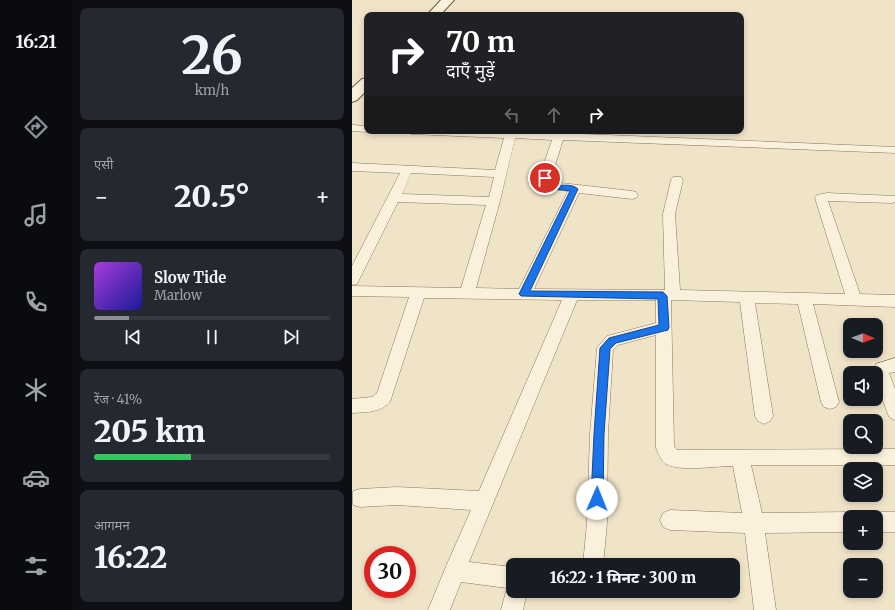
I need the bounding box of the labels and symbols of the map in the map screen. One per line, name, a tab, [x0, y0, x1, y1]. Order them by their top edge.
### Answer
pin	[528, 161, 562, 195]
north arrow	[843, 318, 883, 358]
position arrow	[576, 478, 618, 520]
speed limit sign: 30	[364, 546, 416, 598]

